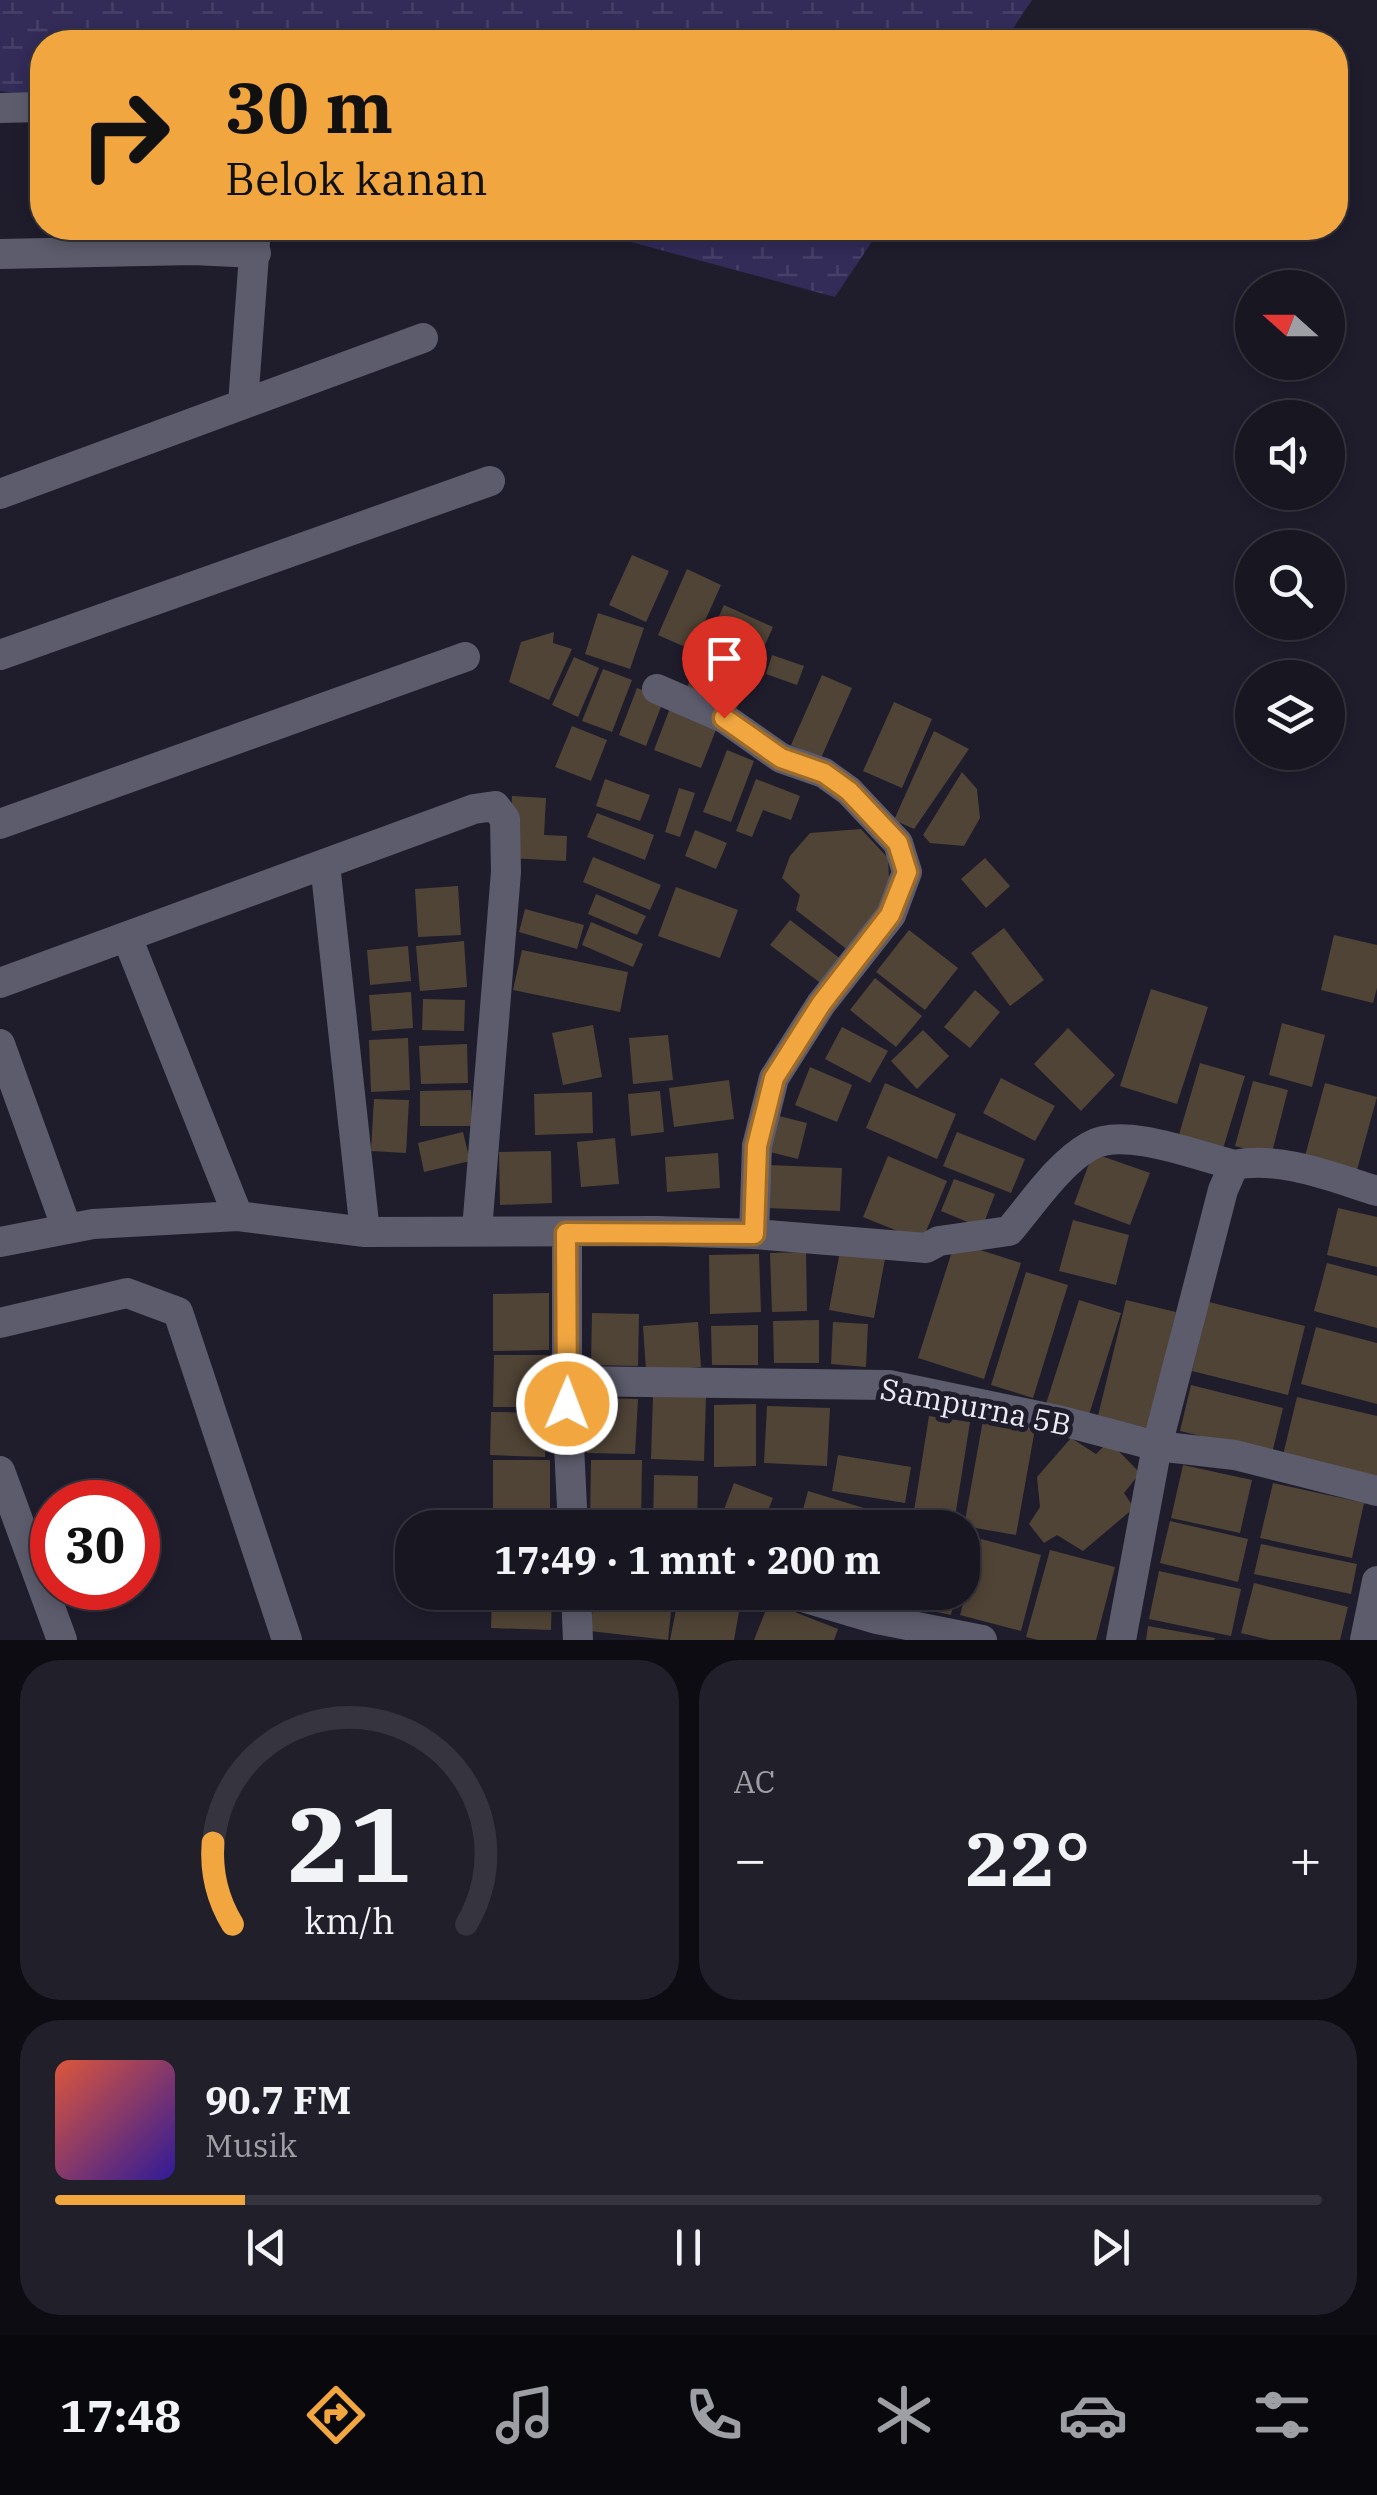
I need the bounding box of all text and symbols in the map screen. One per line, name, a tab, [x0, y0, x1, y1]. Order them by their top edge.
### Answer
text: 30 m	[225, 61, 393, 152]
icon: right	[60, 70, 190, 200]
text: Belok kanan	[225, 149, 488, 207]
north arrow	[1235, 270, 1345, 380]
map controls	[1235, 270, 1345, 770]
button: sound	[1235, 400, 1345, 510]
button: search	[1235, 530, 1345, 640]
pin	[682, 616, 767, 719]
icon: arrive	[697, 631, 752, 686]
button: layers	[1235, 660, 1345, 770]
position arrow	[515, 1352, 619, 1456]
street label: Sampurna 5B	[877, 1368, 1075, 1444]
speed limit sign: 30	[30, 1480, 160, 1610]
text: 17:49 · 1 mnt · 200 m	[494, 1535, 881, 1584]
text: AC	[734, 1760, 775, 1802]
text: 21	[287, 1775, 412, 1911]
text: 22°	[965, 1809, 1090, 1907]
text: −	[734, 1823, 767, 1894]
text: +	[1289, 1823, 1322, 1894]
text: km/h	[304, 1897, 394, 1944]
text: 90.7 FM	[205, 2075, 351, 2124]
text: Musik	[205, 2124, 297, 2166]
icon: previous	[239, 2220, 294, 2275]
icon: pause	[661, 2220, 716, 2275]
icon: next	[1083, 2220, 1138, 2275]
icon: directions	[301, 2380, 371, 2450]
icon: music	[490, 2380, 560, 2450]
icon: phone	[679, 2380, 749, 2450]
icon: climate	[869, 2380, 939, 2450]
icon: car	[1058, 2380, 1128, 2450]
icon: filters	[1247, 2380, 1317, 2450]
text: 17:48	[60, 2386, 181, 2444]

